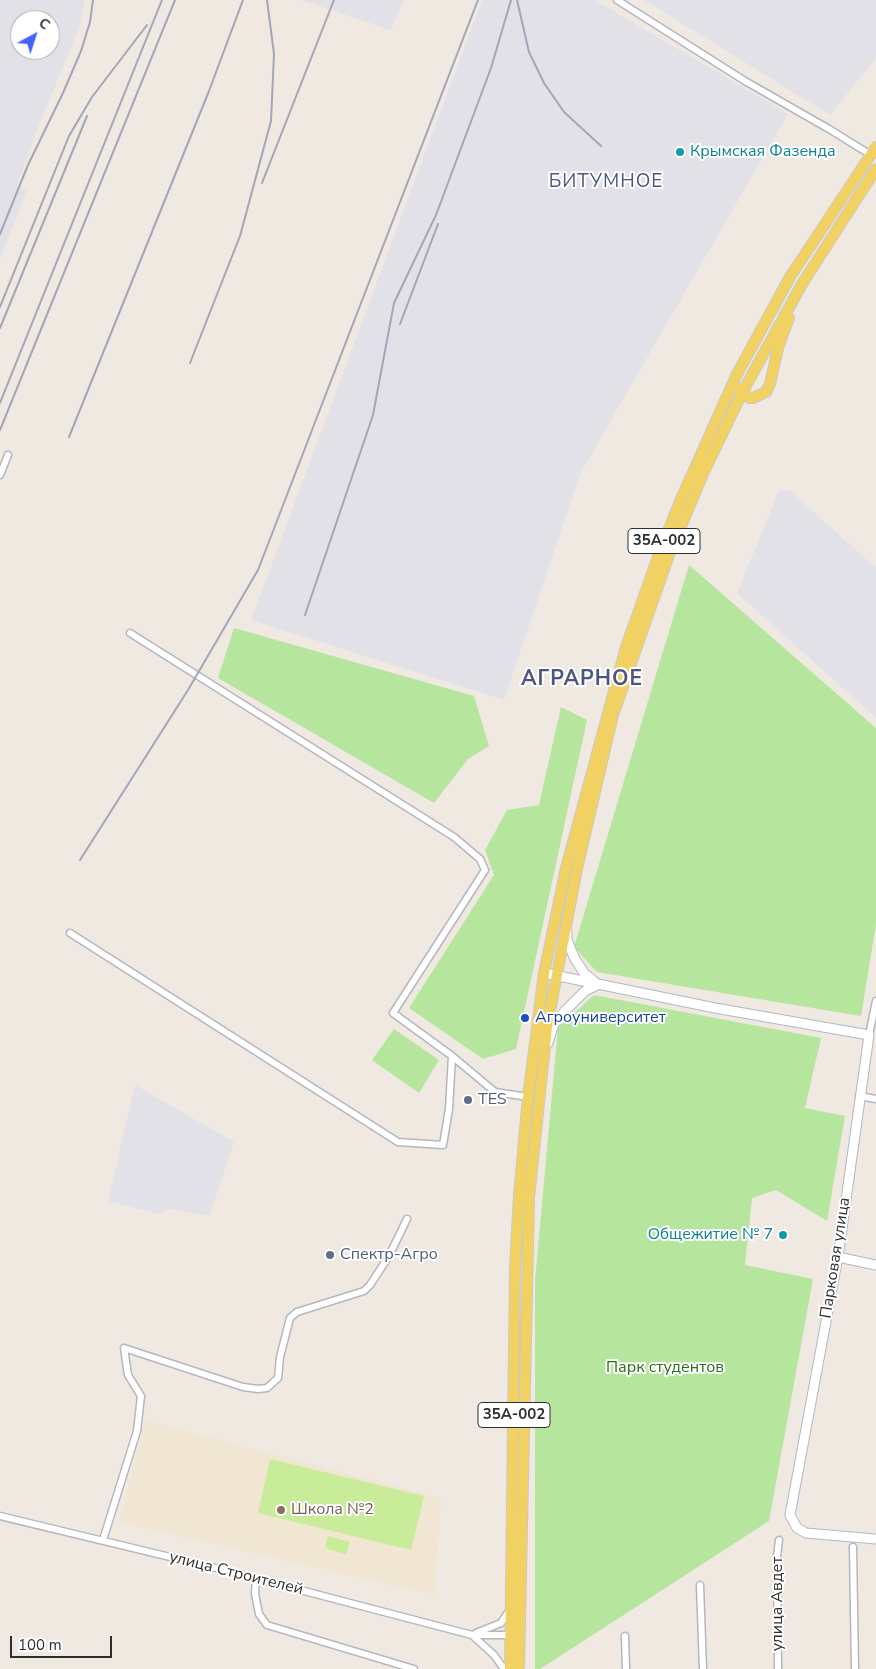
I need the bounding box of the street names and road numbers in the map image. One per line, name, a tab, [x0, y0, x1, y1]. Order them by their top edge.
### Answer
road number: 35А-002	[628, 528, 700, 554]
street label: Парковая улица	[817, 1196, 855, 1320]
road number: 35А-002	[478, 1402, 550, 1428]
street label: улица Строителей	[167, 1548, 305, 1600]
street label: улица Авдет	[768, 1557, 788, 1651]

